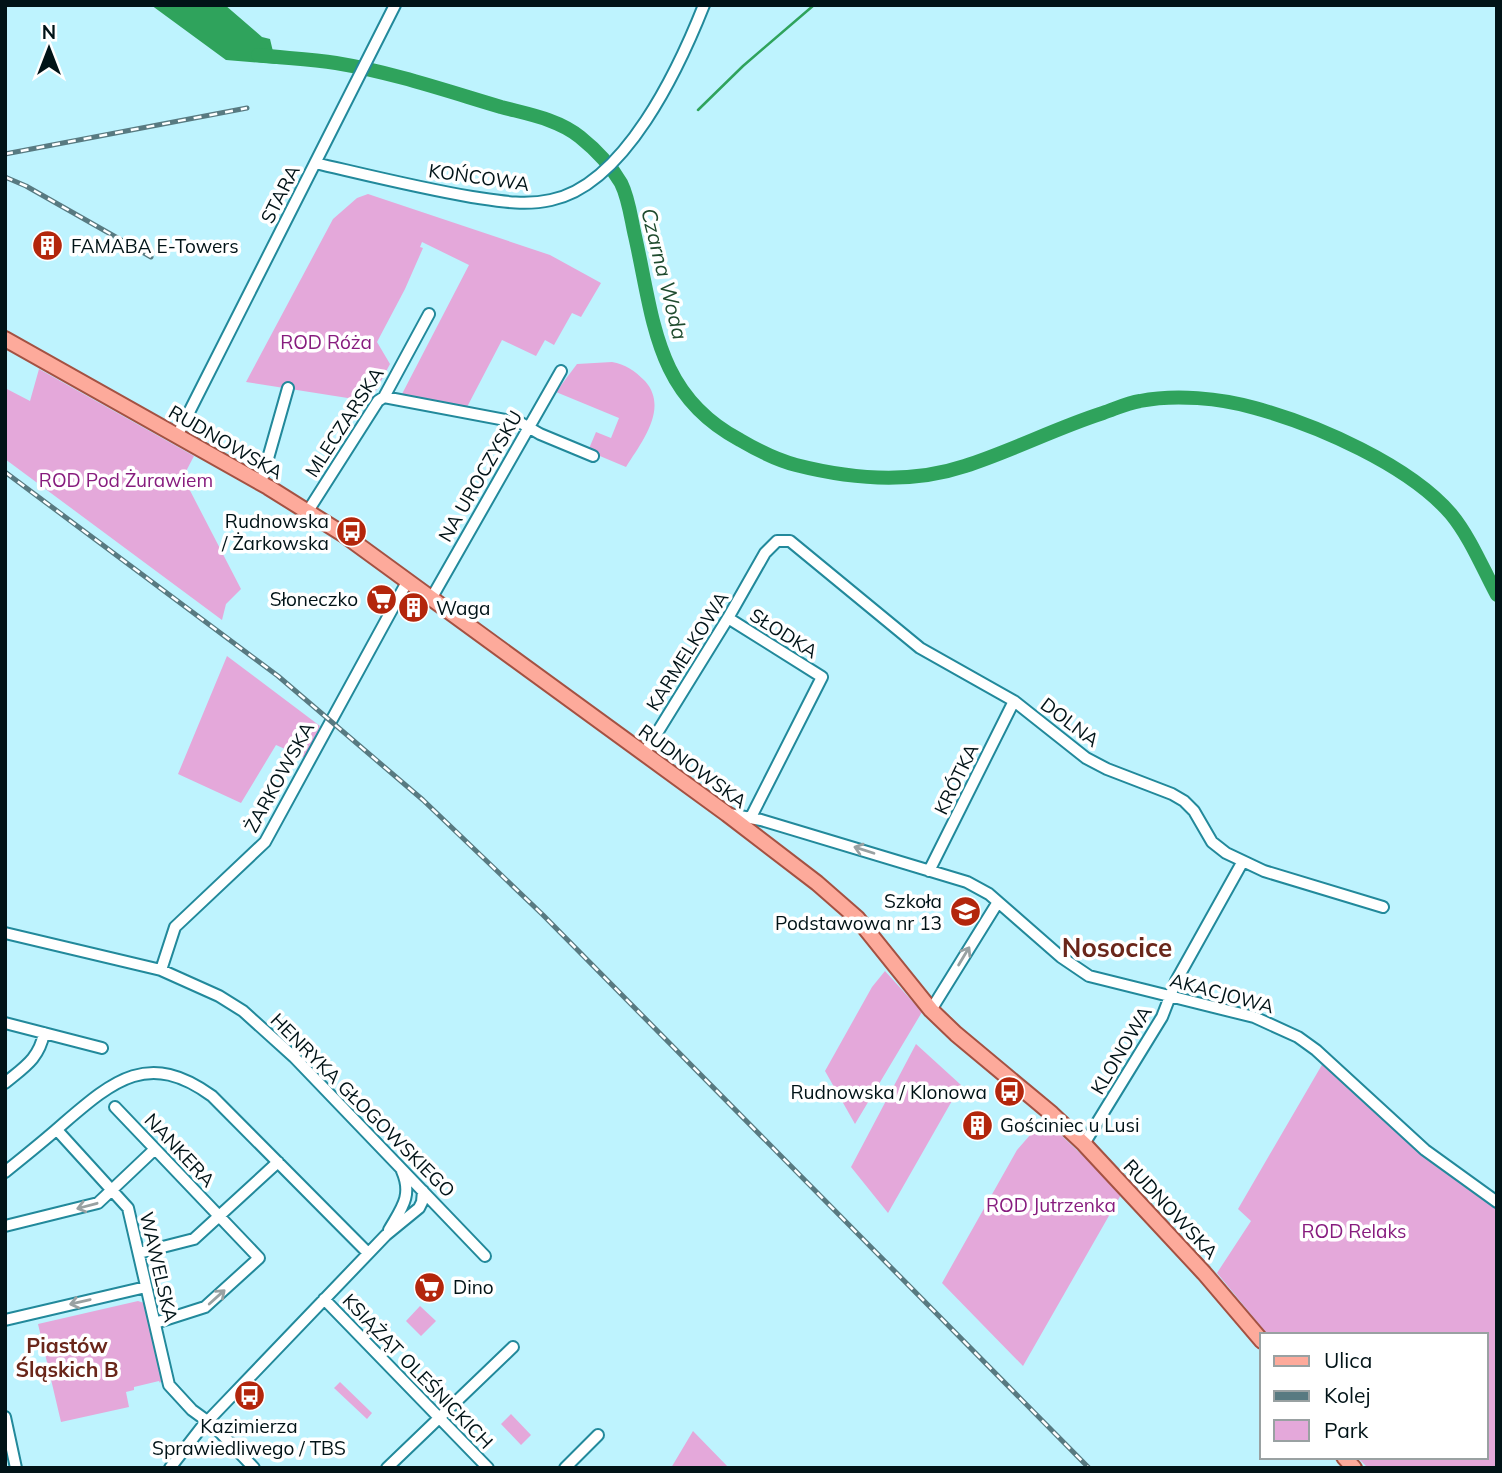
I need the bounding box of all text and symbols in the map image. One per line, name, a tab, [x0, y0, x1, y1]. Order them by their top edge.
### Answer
north arrow	[14, 14, 84, 84]
text: N	[42, 20, 56, 44]
street label: KOŃCOWA	[427, 158, 531, 196]
street label: STARA	[255, 161, 305, 227]
water label: Czarna Woda	[636, 205, 694, 342]
building icon: FAMABA E-Towers	[31, 229, 65, 263]
place label: FAMABA E-Towers	[71, 234, 239, 258]
park label: ROD Róża	[280, 330, 372, 354]
street label: MLECZARSKA	[300, 363, 388, 481]
street label: RUDNOWSKA	[165, 400, 287, 484]
street label: NA UROCZYSKU	[433, 406, 527, 546]
park label: ROD Pod Żurawiem	[39, 468, 213, 492]
place label: Rudnowska / Żarkowska	[221, 509, 329, 555]
bus stop icon: Rudnowska / Żarkowska	[335, 515, 369, 549]
supermarket icon: Słoneczko	[364, 582, 398, 616]
place label: Słoneczko	[270, 587, 358, 611]
street label: KARMELKOWA	[641, 587, 733, 715]
building icon: Waga	[396, 591, 430, 625]
place label: Waga	[436, 596, 490, 620]
street label: SŁODKA	[745, 603, 823, 663]
street label: DOLNA	[1036, 692, 1104, 752]
street label: ŻARKOWSKA	[239, 718, 319, 836]
street label: RUDNOWSKA	[634, 719, 752, 813]
street label: KRÓTKA	[929, 740, 983, 818]
one-way arrow	[853, 843, 875, 855]
place label: Szkoła Podstawowa nr 13	[775, 889, 942, 935]
school or university icon: Szkoła Podstawowa nr 13	[948, 895, 982, 929]
district label: Nosocice	[1062, 931, 1172, 964]
one-way arrow	[958, 946, 972, 966]
street label: AKACJOWA	[1167, 968, 1277, 1018]
street label: KLONOWA	[1085, 1001, 1157, 1099]
street label: HENRYKA GŁOGOWSKIEGO	[266, 1008, 460, 1202]
bus stop icon: Rudnowska / Klonowa	[993, 1075, 1027, 1109]
place label: Rudnowska / Klonowa	[790, 1080, 987, 1104]
street label: NANKERA	[140, 1108, 220, 1192]
building icon: Gościniec u Lusi	[960, 1108, 994, 1142]
place label: Gościniec u Lusi	[1000, 1113, 1139, 1137]
street label: RUDNOWSKA	[1119, 1154, 1223, 1264]
park label: ROD Jutrzenka	[986, 1193, 1116, 1217]
one-way arrow	[76, 1200, 98, 1213]
street label: WAWELSKA	[135, 1209, 183, 1325]
park label: ROD Relaks	[1301, 1219, 1407, 1243]
supermarket icon: Dino	[413, 1270, 447, 1304]
place label: Dino	[453, 1275, 494, 1299]
street label: KSIĄŻĄT OLEŚNICKICH	[338, 1288, 498, 1454]
one-way arrow	[207, 1289, 225, 1305]
one-way arrow	[69, 1296, 92, 1310]
district label: Piastów Śląskich B	[15, 1332, 119, 1382]
legend	[1260, 1333, 1488, 1459]
text: Ulica	[1324, 1347, 1372, 1373]
bus stop icon: Kazimierza Sprawiedliwego / TBS	[232, 1378, 266, 1412]
text: Kolej	[1324, 1382, 1371, 1408]
place label: Kazimierza Sprawiedliwego / TBS	[152, 1414, 346, 1460]
text: Park	[1324, 1417, 1368, 1443]

